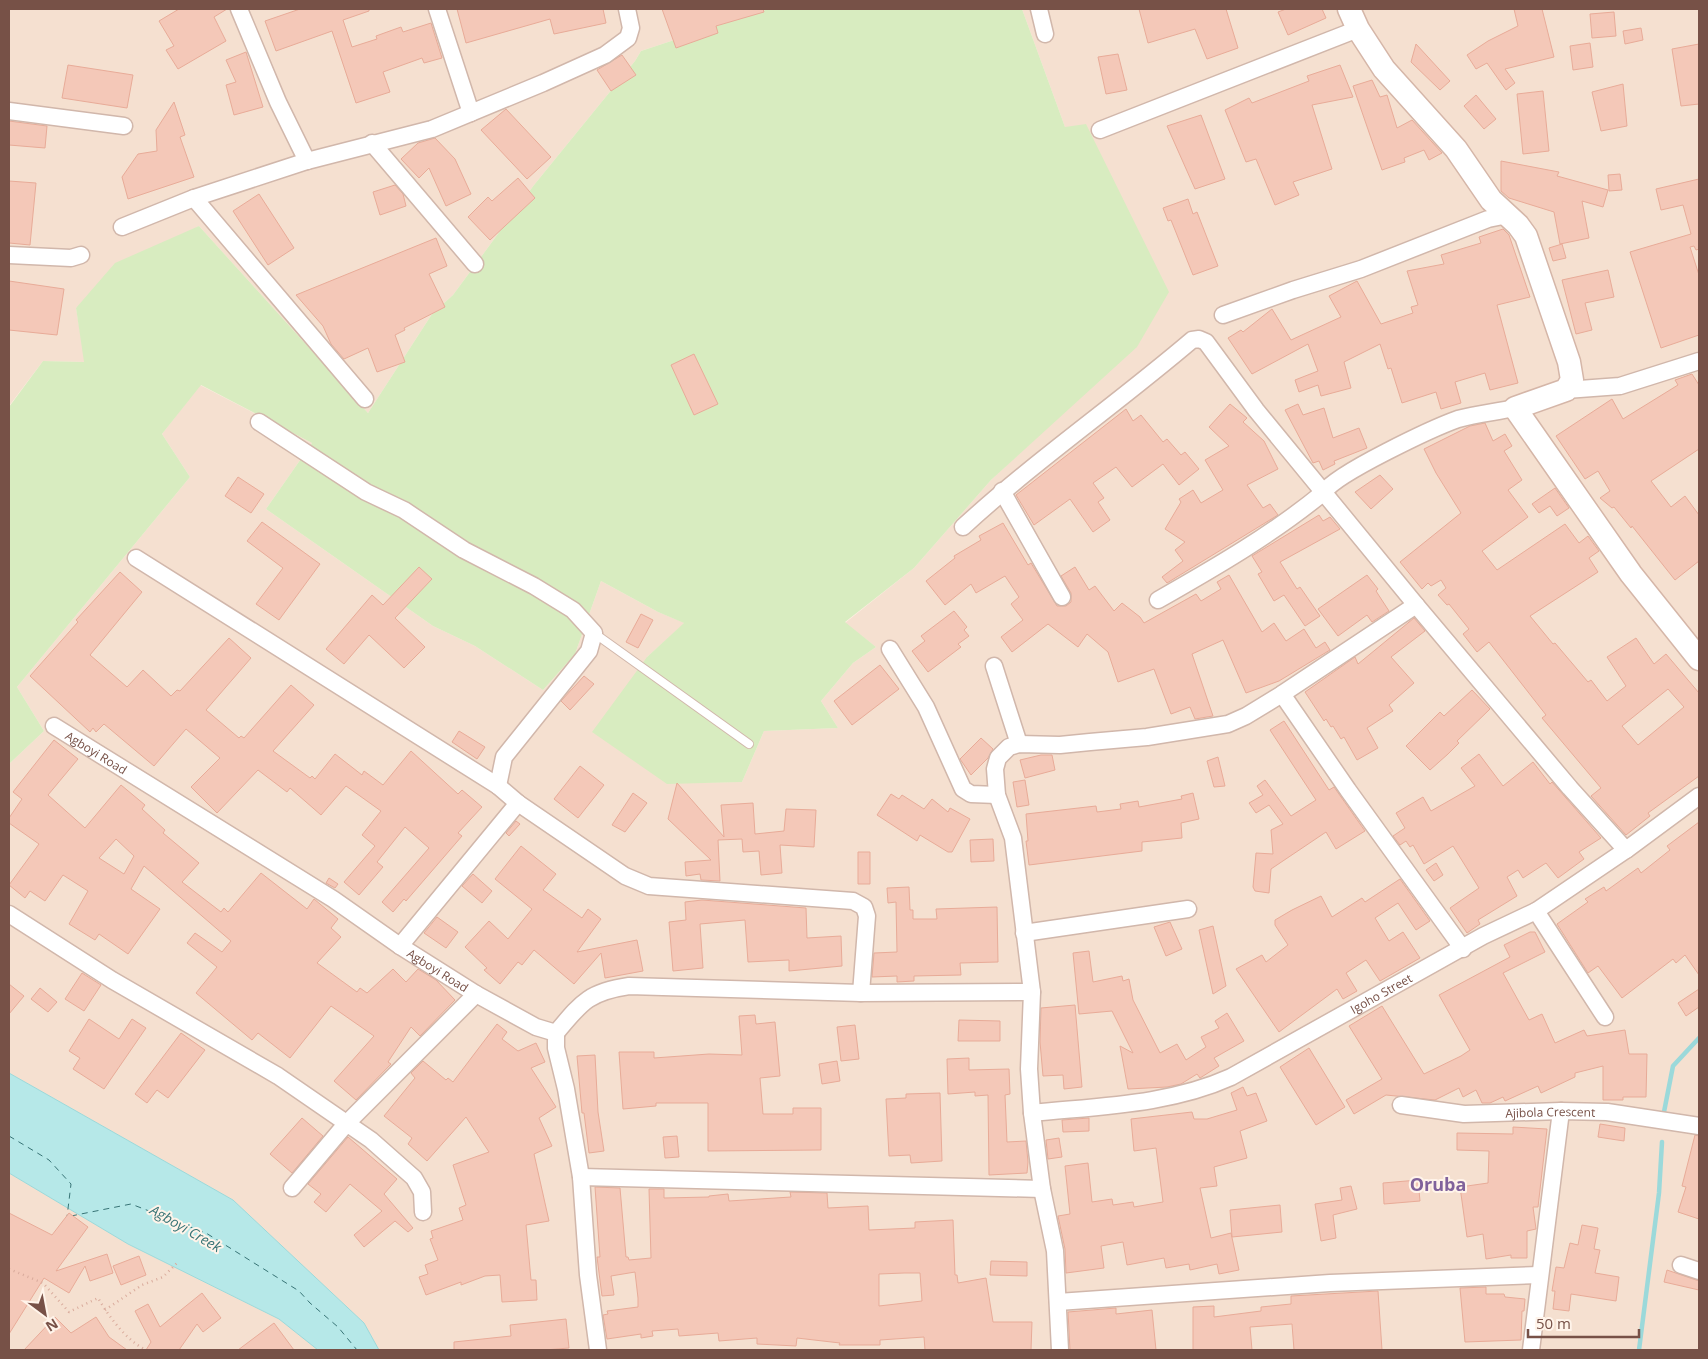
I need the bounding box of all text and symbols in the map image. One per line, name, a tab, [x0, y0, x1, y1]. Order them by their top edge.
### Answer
street label: Agboyi Road	[62, 727, 130, 778]
street label: Agboyi Road	[404, 944, 472, 996]
street label: Igoho Street	[1347, 969, 1415, 1017]
street label: Ajibola Crescent	[1505, 1102, 1596, 1121]
district label: Oruba	[1410, 1172, 1466, 1196]
water label: Agboyi Creek	[146, 1199, 226, 1257]
north arrow	[20, 1289, 70, 1339]
scale bar	[1528, 1306, 1639, 1338]
text: 50 m	[1536, 1313, 1571, 1333]
text: N	[42, 1314, 62, 1337]

